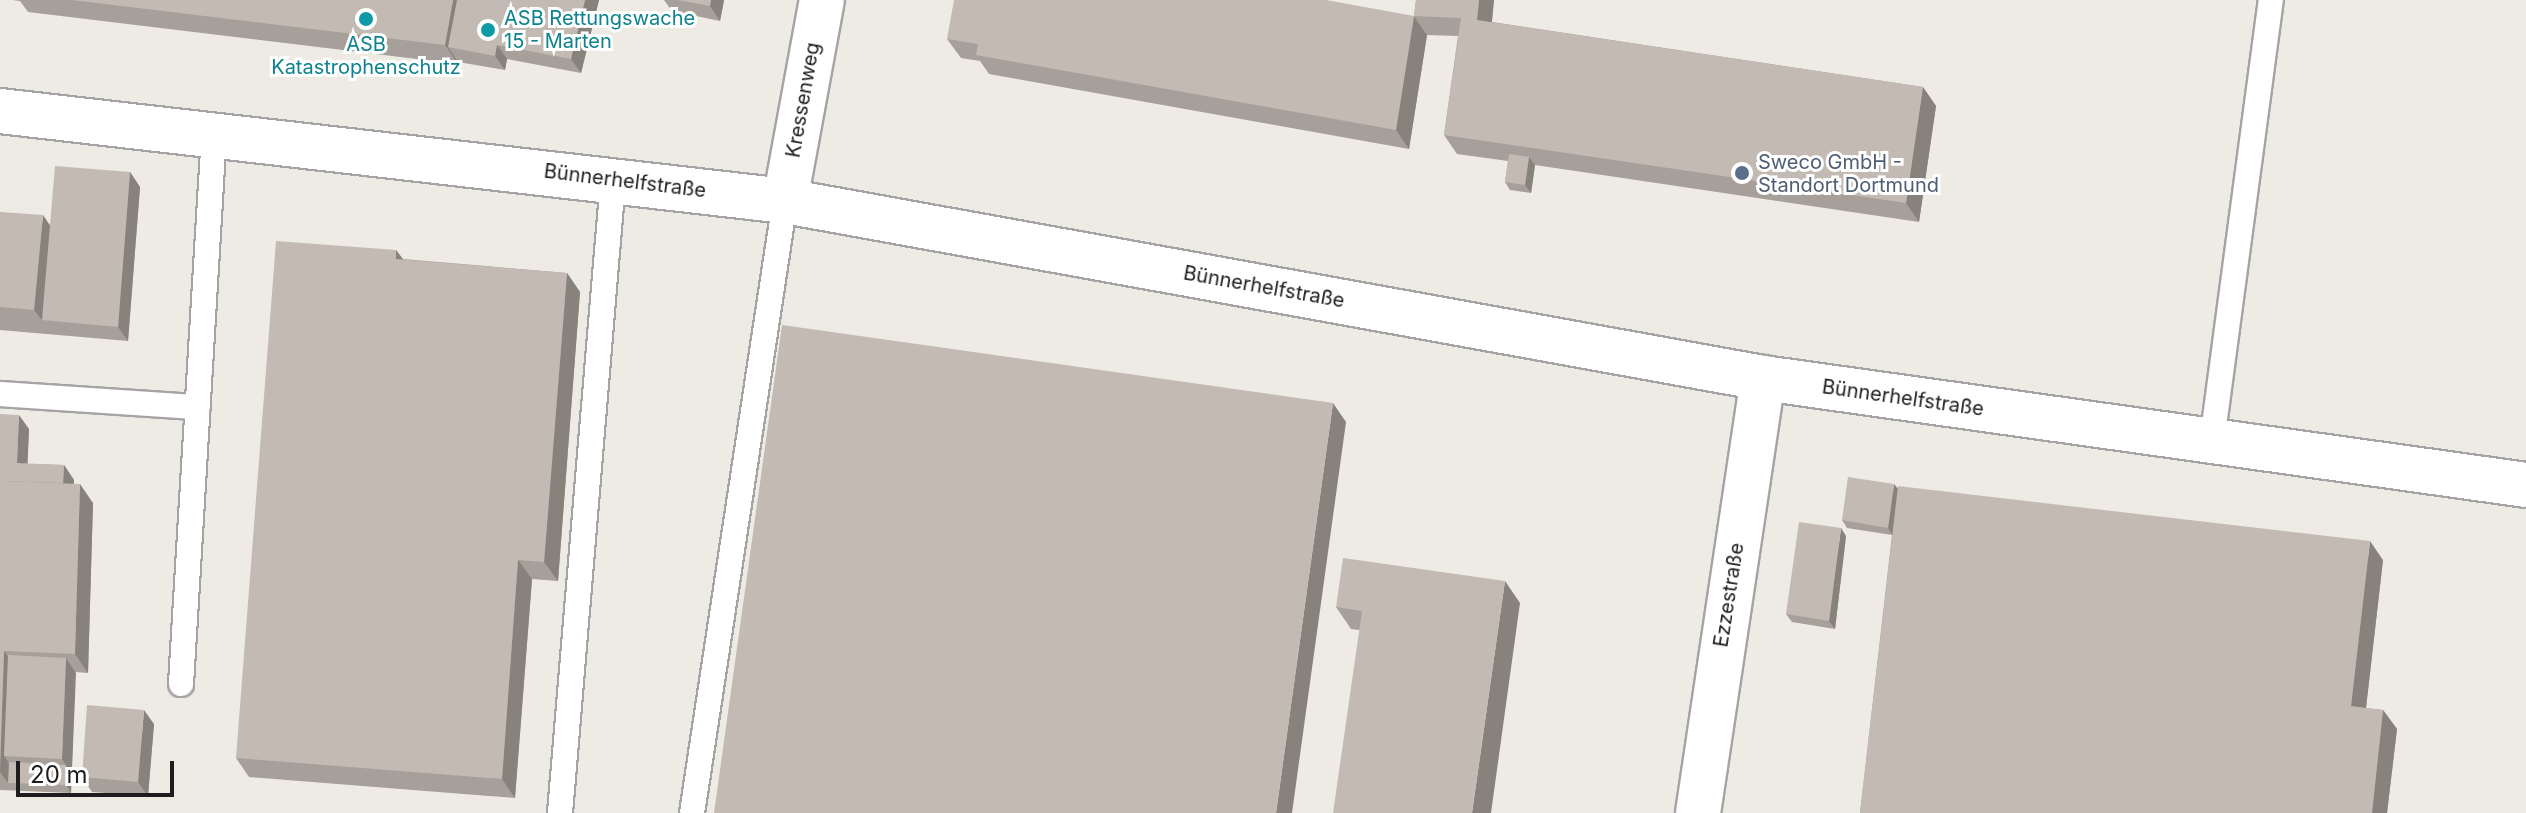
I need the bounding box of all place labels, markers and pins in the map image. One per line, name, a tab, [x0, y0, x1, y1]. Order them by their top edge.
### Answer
place label: ASB Rettungswache 15 - Marten	[504, 6, 695, 53]
marker: ASB Katastrophenschutz	[357, 10, 375, 28]
marker: ASB Rettungswache 15 - Marten	[479, 21, 497, 39]
place label: ASB Katastrophenschutz	[271, 32, 461, 79]
place label: Sweco GmbH - Standort Dortmund	[1758, 150, 1939, 197]
marker: Sweco GmbH - Standort Dortmund	[1733, 164, 1751, 182]

